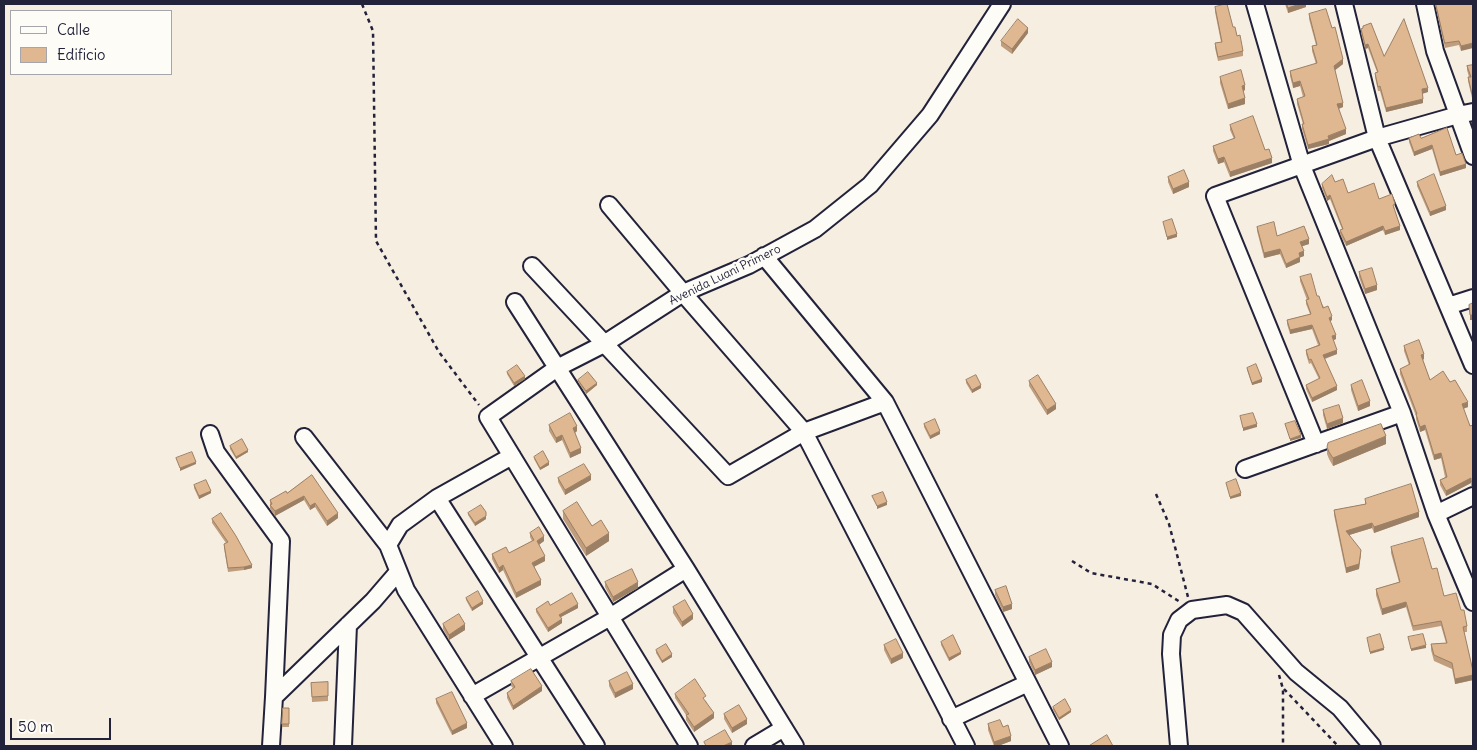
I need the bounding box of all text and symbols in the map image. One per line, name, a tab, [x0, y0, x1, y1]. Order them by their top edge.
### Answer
legend	[10, 10, 172, 75]
text: Calle	[57, 20, 90, 39]
text: Edificio	[57, 45, 105, 64]
street label: Avenida Luani Primero	[667, 242, 783, 308]
scale bar	[12, 708, 114, 740]
text: 50 m	[18, 717, 53, 736]

